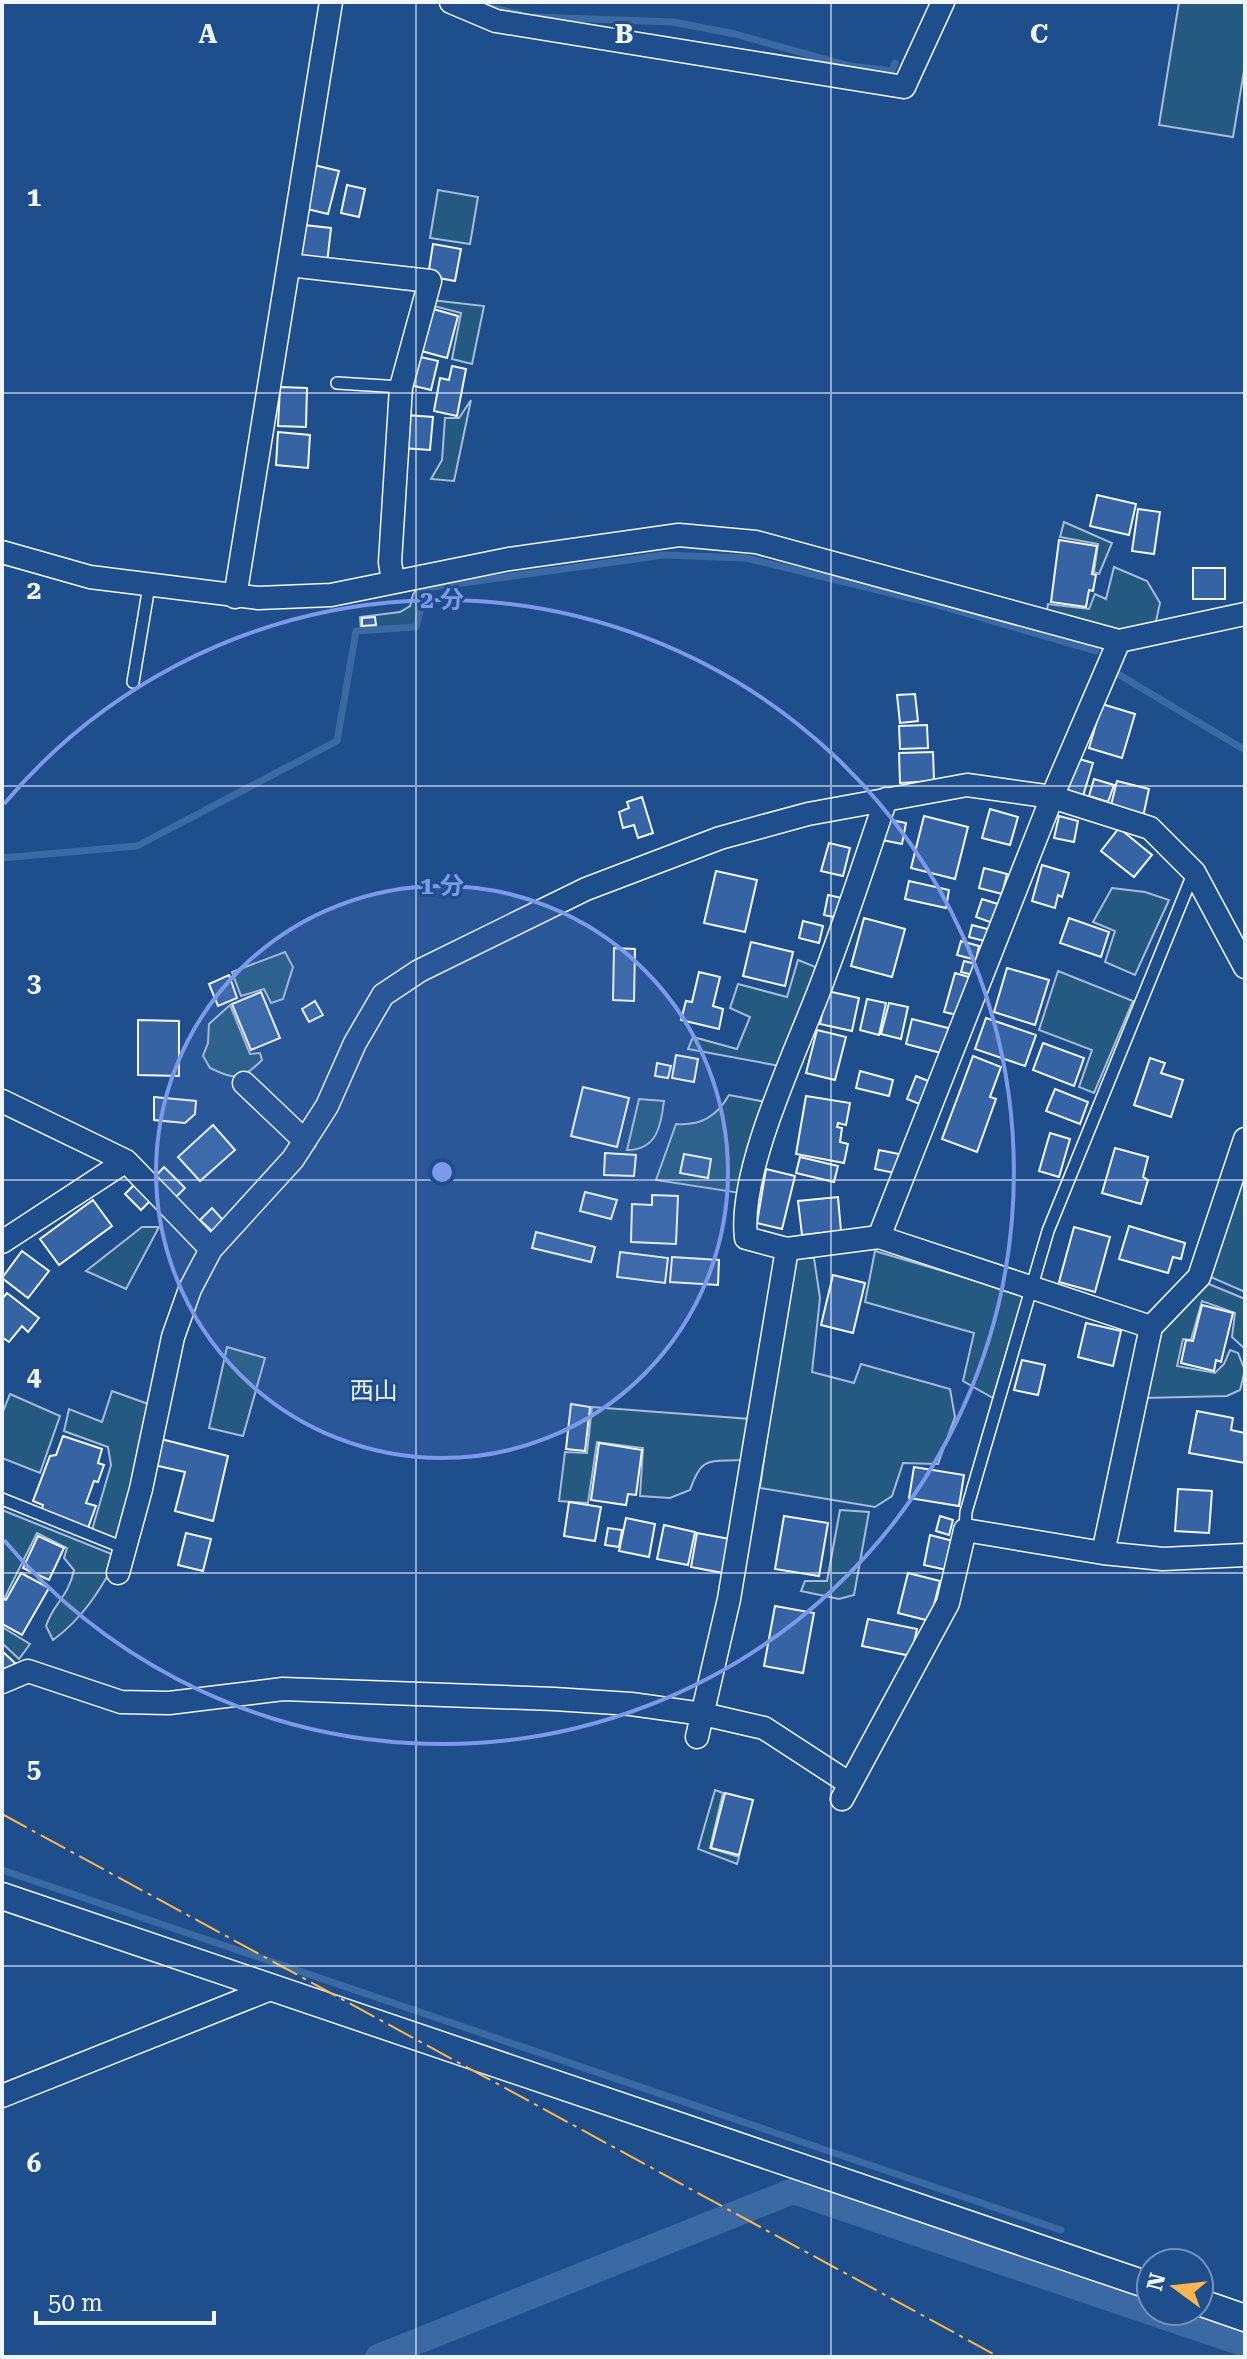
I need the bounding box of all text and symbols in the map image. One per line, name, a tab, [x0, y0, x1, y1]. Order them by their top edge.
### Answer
text: A	[199, 19, 218, 49]
text: B	[615, 19, 633, 49]
text: C	[1030, 19, 1048, 49]
text: 1	[27, 182, 41, 212]
text: 2	[27, 575, 41, 605]
text: 2 分	[420, 586, 464, 614]
text: 1 分	[420, 872, 464, 900]
text: 3	[27, 968, 41, 998]
centre of rings	[428, 1158, 456, 1186]
text: 4	[27, 1361, 42, 1391]
district label: 西山	[350, 1377, 398, 1405]
text: 5	[27, 1754, 41, 1784]
text: 6	[27, 2148, 41, 2178]
north arrow	[1135, 2247, 1215, 2327]
text: N	[1142, 2270, 1170, 2293]
scale bar	[36, 2275, 214, 2325]
text: 50 m	[48, 2289, 103, 2317]

